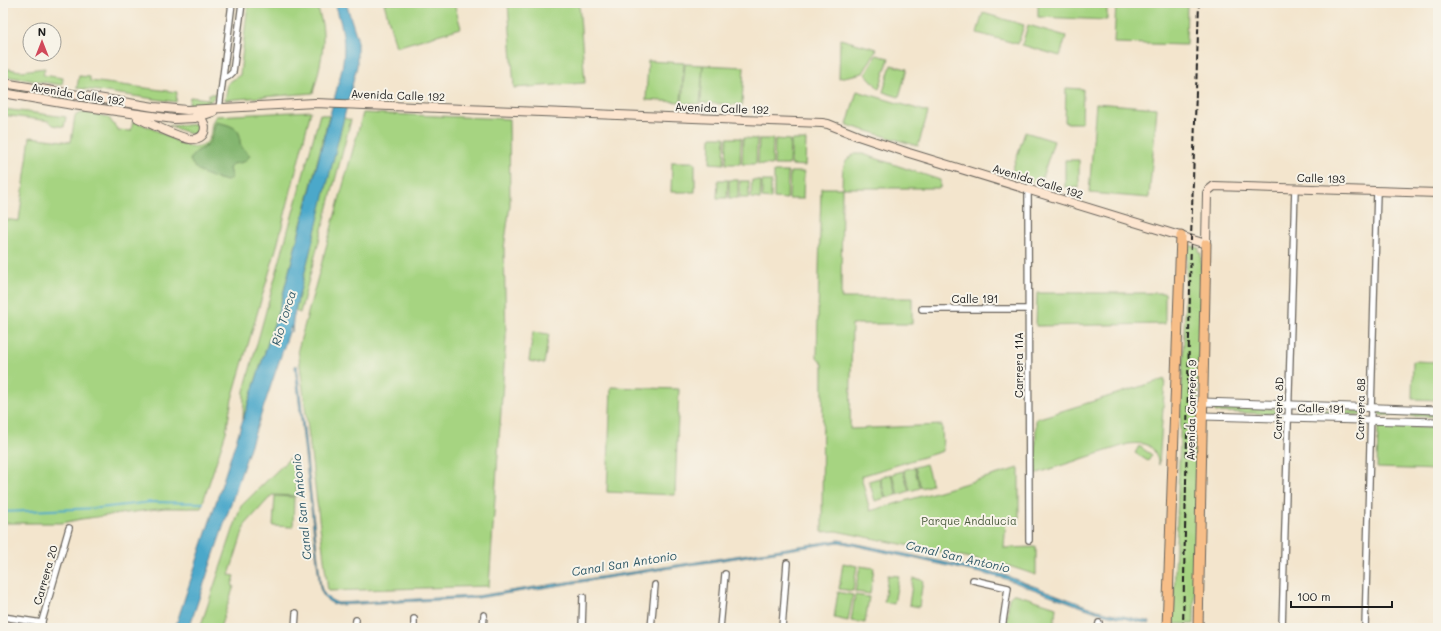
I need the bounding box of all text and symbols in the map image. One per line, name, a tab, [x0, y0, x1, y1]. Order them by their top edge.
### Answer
north arrow	[22, 22, 62, 62]
text: N	[38, 24, 46, 39]
street label: Avenida Calle 192	[30, 79, 126, 109]
street label: Avenida Calle 192	[351, 86, 445, 104]
street label: Avenida Calle 192	[675, 99, 769, 117]
street label: Avenida Calle 192	[991, 160, 1085, 202]
street label: Calle 193	[1297, 170, 1346, 186]
water label: Río Torca	[267, 289, 299, 347]
street label: Calle 191	[952, 291, 998, 306]
street label: Carrera 11A	[1011, 332, 1026, 398]
street label: Avenida Carrera 9	[1183, 359, 1199, 461]
street label: Carrera 8D	[1269, 376, 1287, 440]
street label: Carrera 8B	[1352, 378, 1368, 440]
street label: Calle 191	[1297, 400, 1345, 416]
water label: Canal San Antonio	[287, 453, 315, 561]
park label: Parque Andalucía	[921, 513, 1017, 528]
water label: Canal San Antonio	[904, 536, 1012, 576]
street label: Carrera 20	[29, 543, 61, 607]
water label: Canal San Antonio	[570, 547, 678, 579]
scale bar	[1291, 583, 1392, 609]
text: 100 m	[1297, 588, 1331, 604]

